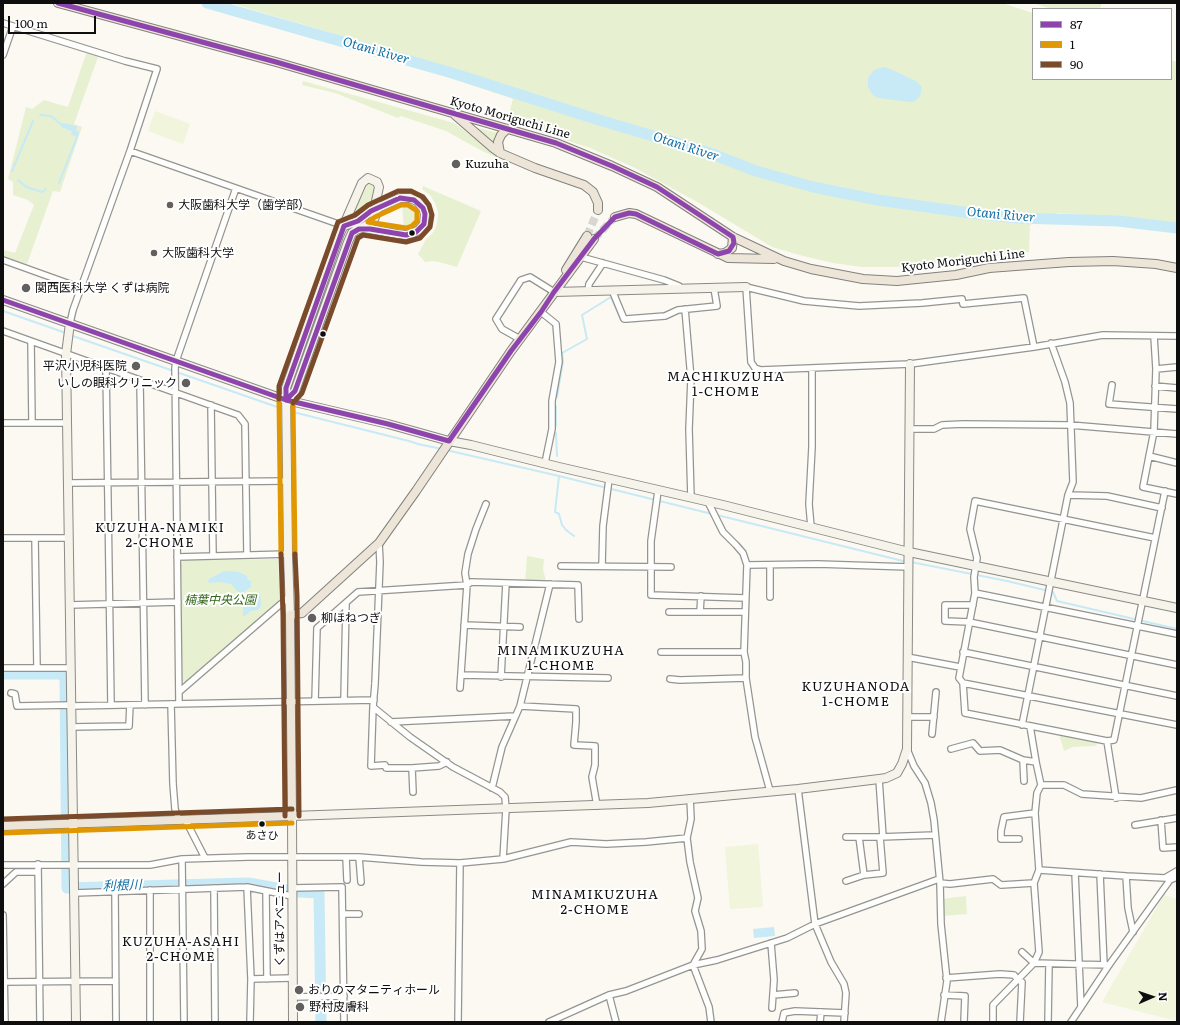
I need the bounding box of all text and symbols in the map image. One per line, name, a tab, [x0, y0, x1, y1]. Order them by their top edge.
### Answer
scale bar	[10, 8, 98, 34]
legend	[1032, 8, 1172, 80]
text: 100 m	[15, 14, 48, 32]
text: 87	[1070, 15, 1083, 33]
water label: Otani River	[341, 34, 411, 68]
text: 1	[1070, 35, 1075, 53]
text: 90	[1070, 55, 1083, 73]
street label: Kyoto Moriguchi Line	[448, 94, 572, 142]
water label: Otani River	[651, 129, 721, 165]
place label: Kuzuha	[465, 157, 509, 171]
marker: Kuzuha	[450, 158, 462, 170]
place label: 大阪歯科大学（歯学部）	[178, 198, 310, 212]
marker: 大阪歯科大学（歯学部）	[165, 200, 175, 210]
water label: Otani River	[966, 204, 1036, 226]
unlabelled marker	[407, 228, 417, 238]
place label: 大阪歯科大学	[162, 246, 234, 260]
street label: Kyoto Moriguchi Line	[900, 246, 1026, 276]
marker: 大阪歯科大学	[149, 248, 159, 258]
place label: 関西医科大学 くずは病院	[35, 281, 169, 295]
marker: 関西医科大学 くずは病院	[20, 282, 32, 294]
unlabelled marker	[318, 329, 328, 339]
place label: 平沢小児科医院	[43, 359, 127, 373]
marker: 平沢小児科医院	[130, 360, 142, 372]
district label: MACHIKUZUHA 1-CHOME	[667, 369, 785, 400]
place label: いしの眼科クリニック	[57, 376, 177, 390]
marker: いしの眼科クリニック	[180, 377, 192, 389]
district label: KUZUHA-NAMIKI 2-CHOME	[95, 520, 225, 551]
park label: 楠葉中央公園	[184, 593, 256, 607]
place label: 柳ほねつぎ	[321, 611, 381, 625]
marker: 柳ほねつぎ	[306, 612, 318, 624]
district label: MINAMIKUZUHA 1-CHOME	[497, 643, 625, 674]
district label: KUZUHANODA 1-CHOME	[802, 679, 910, 710]
marker: あさひ	[257, 819, 267, 829]
place label: あさひ	[246, 829, 278, 843]
street label: くずはアベニュー	[273, 871, 287, 967]
water label: 利根川	[102, 878, 142, 894]
district label: MINAMIKUZUHA 2-CHOME	[531, 887, 659, 918]
district label: KUZUHA-ASAHI 2-CHOME	[122, 934, 240, 965]
north arrow	[1132, 977, 1172, 1017]
place label: おりのマタニティホール	[308, 983, 440, 997]
marker: おりのマタニティホール	[293, 984, 305, 996]
text: N	[1156, 992, 1172, 1001]
place label: 野村皮膚科	[309, 1000, 369, 1014]
marker: 野村皮膚科	[294, 1001, 306, 1013]

